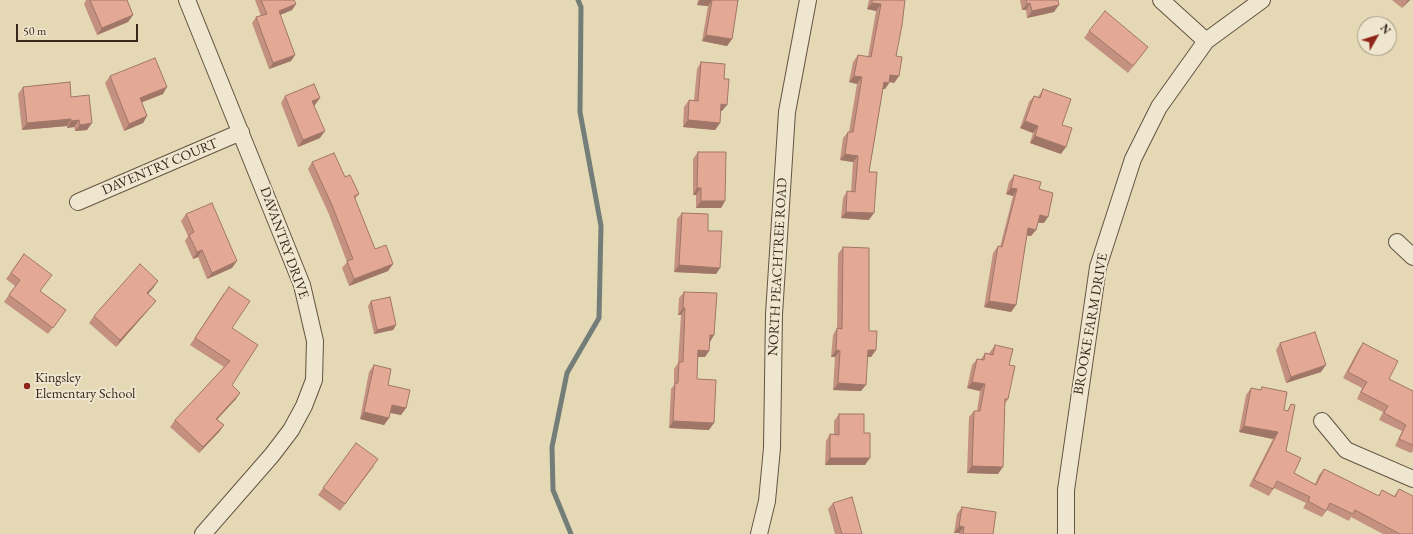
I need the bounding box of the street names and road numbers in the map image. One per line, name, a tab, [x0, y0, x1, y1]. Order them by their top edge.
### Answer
street label: DAVENTRY COURT	[100, 135, 220, 199]
street label: NORTH PEACHTREE ROAD	[765, 177, 791, 357]
street label: DAVANTRY DRIVE	[256, 185, 312, 301]
street label: BROOKE FARM DRIVE	[1070, 252, 1112, 396]

